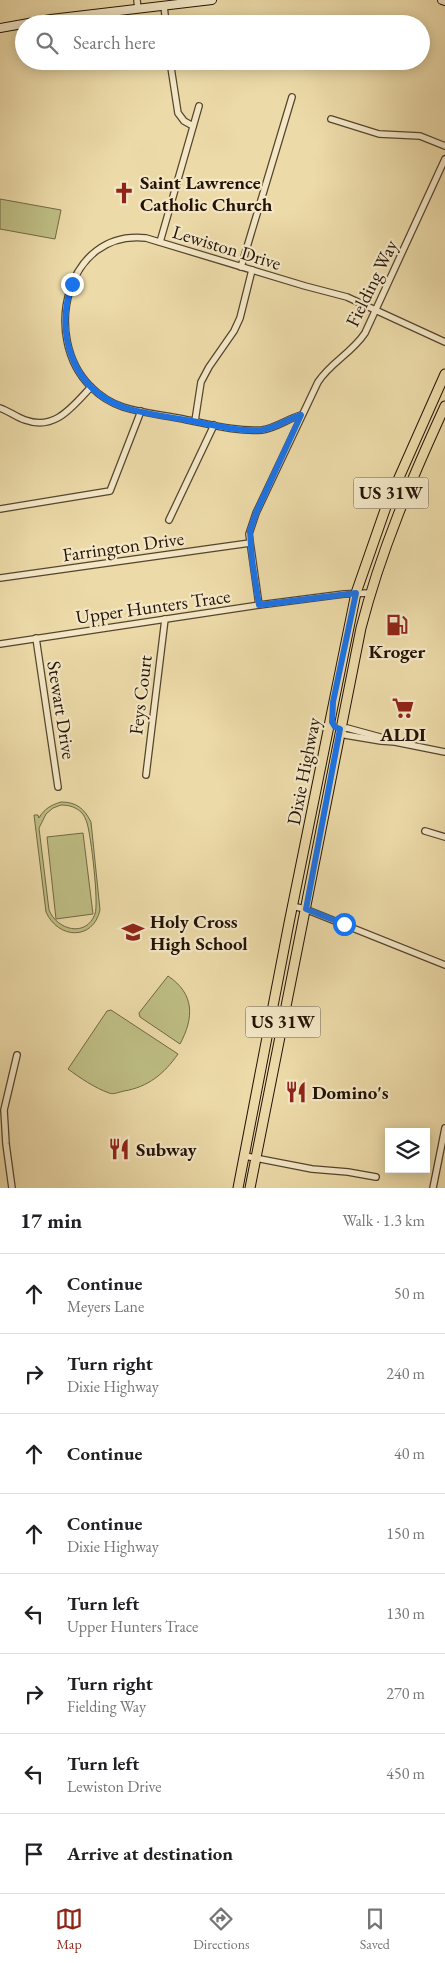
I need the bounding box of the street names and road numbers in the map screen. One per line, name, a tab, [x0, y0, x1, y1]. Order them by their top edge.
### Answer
street label: Lewiston Drive	[170, 219, 284, 276]
street label: Fielding Way	[340, 235, 404, 331]
road number: US 31W	[354, 478, 428, 508]
street label: Farrington Drive	[61, 526, 185, 567]
street label: Upper Hunters Trace	[74, 583, 232, 630]
street label: Feys Court	[123, 654, 158, 736]
street label: Stewart Drive	[41, 659, 82, 761]
street label: Dixie Highway	[281, 715, 326, 827]
road number: US 31W	[246, 1006, 320, 1038]

